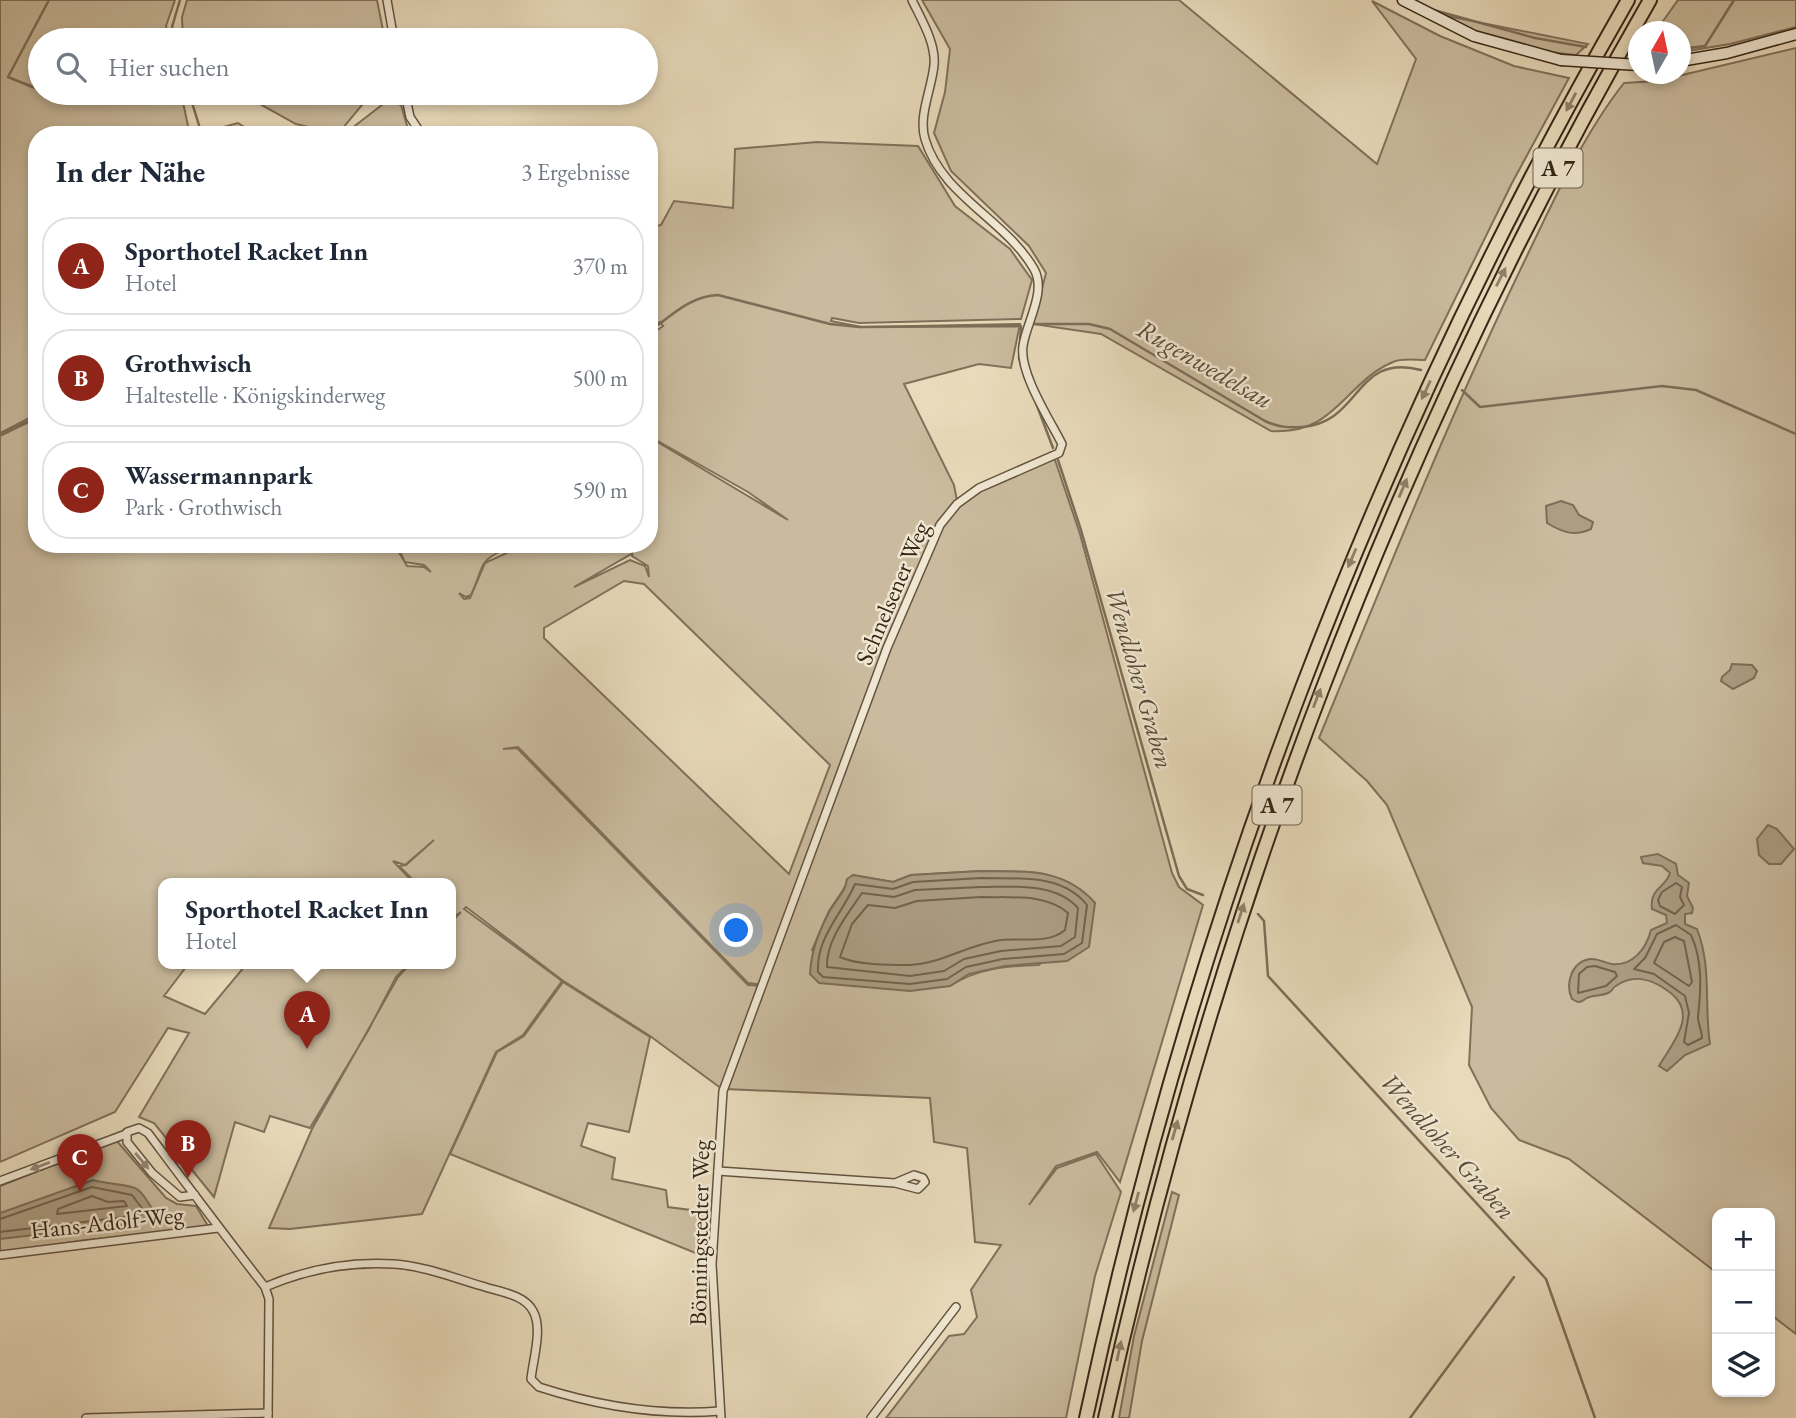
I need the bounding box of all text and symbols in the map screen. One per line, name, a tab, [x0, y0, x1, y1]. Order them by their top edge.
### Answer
north arrow	[1628, 21, 1691, 84]
search box	[28, 28, 658, 105]
icon: search	[52, 48, 90, 86]
text: Hier suchen	[108, 50, 229, 84]
one-way arrow	[1565, 93, 1577, 112]
road number: A 7	[1534, 148, 1582, 188]
text: In der Nähe	[56, 152, 205, 191]
text: 3 Ergebnisse	[521, 157, 630, 187]
text: Sporthotel Racket Inn	[125, 234, 368, 268]
text: A	[73, 251, 89, 281]
text: 370 m	[572, 251, 628, 281]
one-way arrow	[1495, 267, 1506, 287]
text: Hotel	[125, 268, 177, 298]
water label: Rugenwedelsau	[1131, 311, 1279, 417]
text: Grothwisch	[125, 346, 252, 380]
text: B	[74, 363, 88, 393]
text: 500 m	[572, 363, 628, 393]
text: Haltestelle · Königskinderweg	[125, 380, 385, 410]
one-way arrow	[1420, 380, 1432, 400]
text: Wassermannpark	[125, 458, 313, 492]
text: C	[73, 475, 89, 505]
text: 590 m	[572, 475, 628, 505]
one-way arrow	[1397, 478, 1409, 498]
text: Park · Grothwisch	[125, 492, 282, 522]
street label: Schnelsener Weg	[848, 516, 936, 669]
one-way arrow	[1347, 548, 1358, 569]
water label: Wendloher Graben	[1098, 583, 1182, 773]
one-way arrow	[1311, 688, 1322, 709]
road number: A 7	[1252, 786, 1302, 824]
popup	[158, 878, 456, 969]
text: Sporthotel Racket Inn	[185, 892, 429, 926]
one-way arrow	[1236, 902, 1246, 923]
your location	[719, 913, 753, 947]
text: Hotel	[185, 926, 237, 956]
pin: A	[284, 991, 330, 1049]
water label: Wendloher Graben	[1373, 1065, 1523, 1227]
pin: B	[165, 1120, 211, 1178]
one-way arrow	[1170, 1120, 1180, 1141]
pin: C	[57, 1134, 103, 1192]
street label: Bönningstedter Weg	[682, 1139, 716, 1326]
one-way arrow	[134, 1152, 149, 1169]
one-way arrow	[29, 1160, 50, 1171]
one-way arrow	[1130, 1191, 1141, 1213]
street label: Hans-Adolf-Weg	[29, 1198, 186, 1245]
map controls	[1712, 1208, 1775, 1397]
button: +	[1712, 1208, 1775, 1271]
button: −	[1712, 1271, 1775, 1334]
button: layers	[1712, 1334, 1775, 1397]
one-way arrow	[1114, 1340, 1125, 1362]

